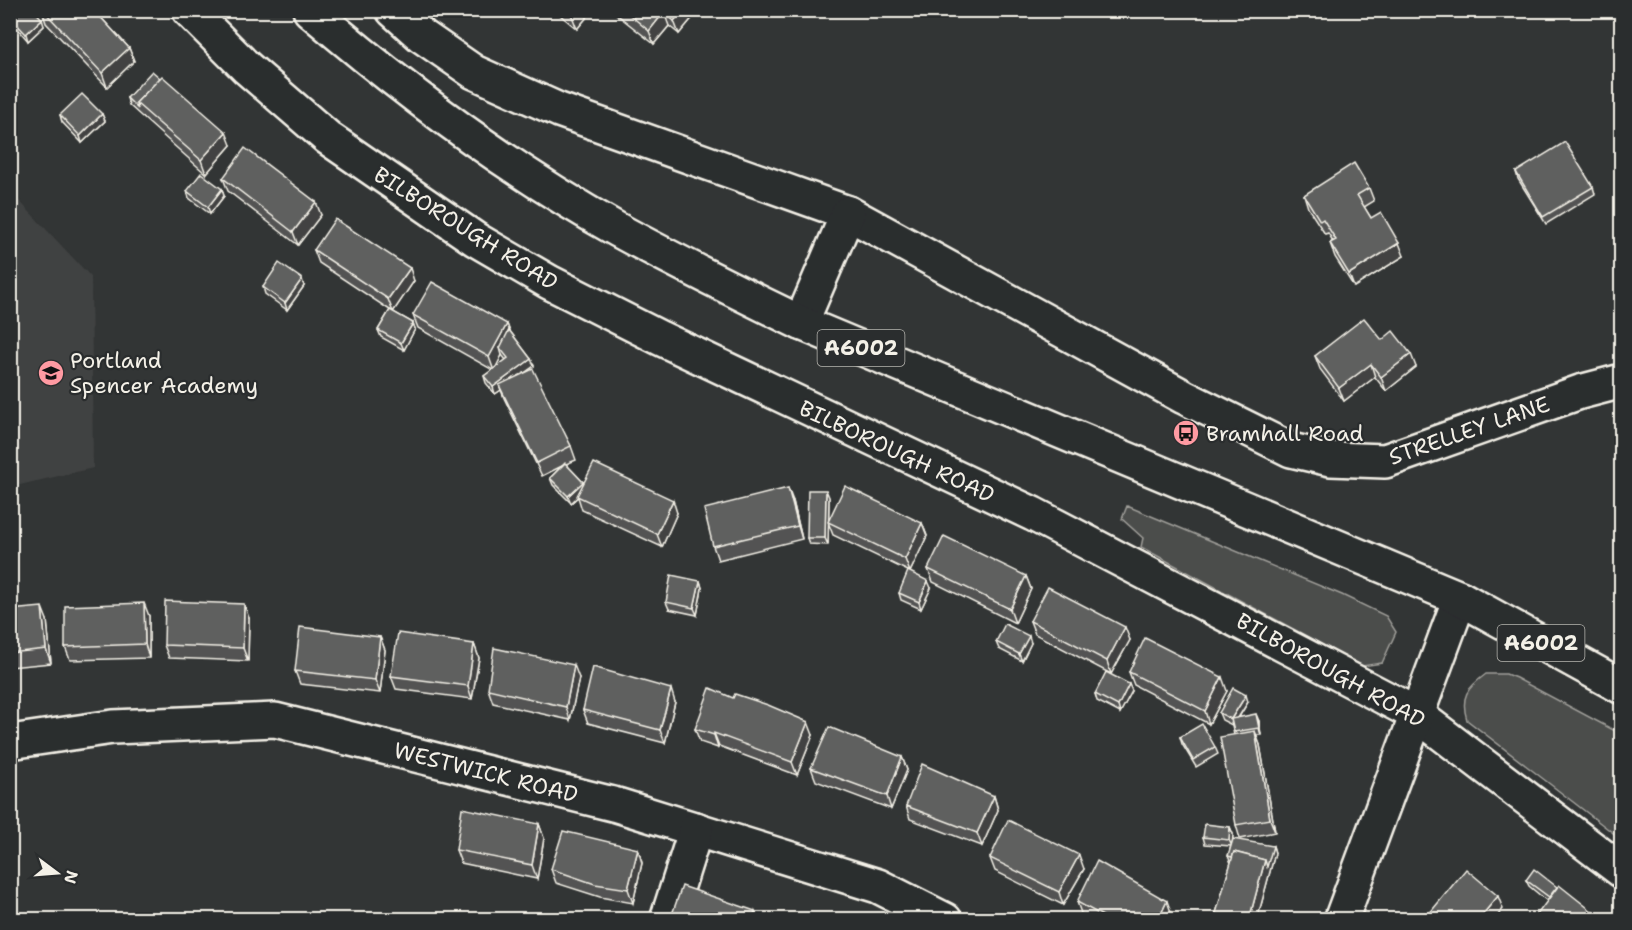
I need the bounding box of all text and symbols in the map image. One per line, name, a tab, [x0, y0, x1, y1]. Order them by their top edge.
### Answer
street label: BILBOROUGH ROAD	[368, 160, 563, 297]
road number: A6002	[818, 330, 904, 366]
place label: Portland Spencer Academy	[70, 346, 258, 400]
school or university icon: Portland Spencer Academy	[36, 358, 66, 388]
street label: STRELLEY LANE	[1385, 389, 1553, 472]
street label: BILBOROUGH ROAD	[795, 394, 999, 509]
bus stop icon: Bramhall Road	[1171, 418, 1201, 448]
place label: Bramhall Road	[1206, 419, 1363, 448]
street label: BILBOROUGH ROAD	[1231, 606, 1430, 734]
road number: A6002	[1498, 625, 1584, 661]
street label: WESTWICK ROAD	[391, 736, 581, 809]
north arrow	[27, 843, 87, 903]
text: N	[59, 868, 83, 886]

